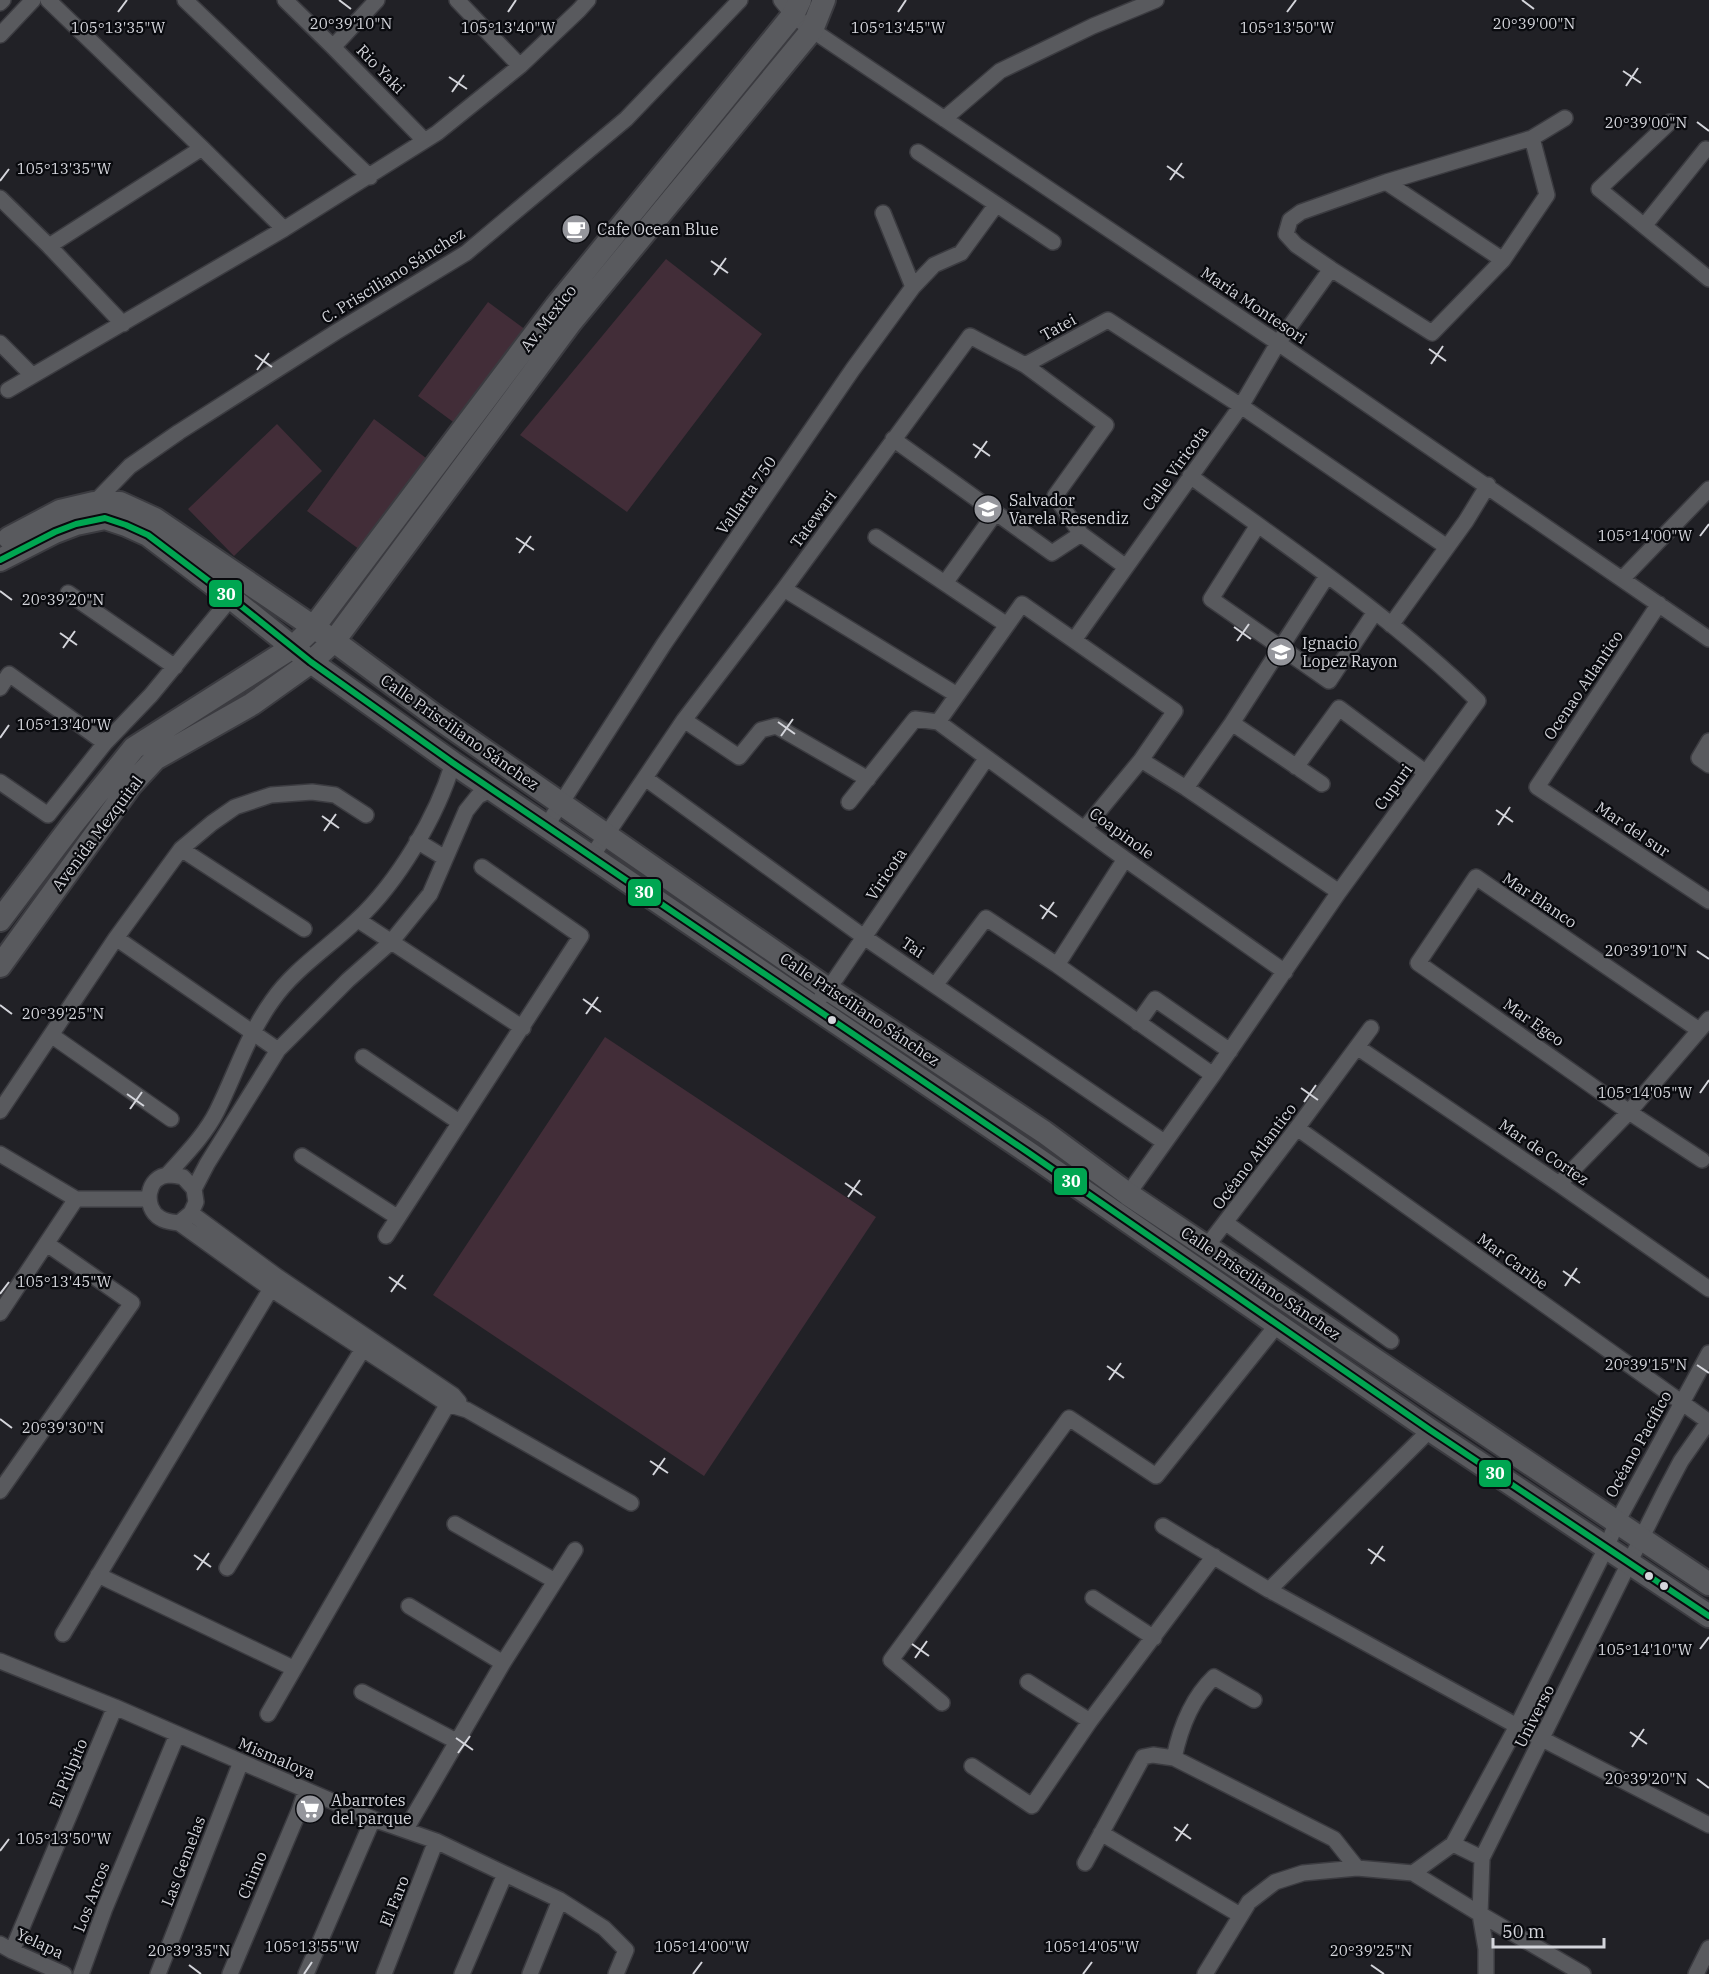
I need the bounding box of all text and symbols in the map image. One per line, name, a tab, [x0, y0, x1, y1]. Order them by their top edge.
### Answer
text: 20°39'10"N	[310, 14, 392, 33]
text: 20°39'00"N	[1493, 14, 1575, 33]
text: 105°13'35"W	[71, 18, 166, 37]
text: 105°13'40"W	[461, 18, 556, 37]
text: 105°13'45"W	[851, 18, 946, 37]
text: 105°13'50"W	[1240, 18, 1335, 37]
street label: Rio Yaki	[353, 40, 409, 98]
text: 20°39'00"N	[1605, 113, 1687, 132]
text: 105°13'35"W	[17, 159, 112, 178]
cafe icon: Cafe Ocean Blue	[560, 213, 592, 245]
place label: Cafe Ocean Blue	[597, 219, 719, 239]
street label: C. Prisciliano Sánchez	[317, 223, 469, 327]
street label: María Montesori	[1197, 262, 1311, 348]
street label: Av. Mexico	[516, 280, 580, 356]
street label: Tatei	[1037, 309, 1079, 345]
street label: Calle Viricota	[1138, 422, 1213, 514]
street label: Vallarta 750	[712, 452, 780, 538]
street label: Tatewari	[786, 487, 840, 551]
place label: Salvador Varela Resendiz	[1009, 490, 1129, 528]
school or university icon: Salvador Varela Resendiz	[972, 493, 1004, 525]
text: 105°14'00"W	[1598, 526, 1693, 545]
line badge: 30	[208, 579, 243, 608]
text: 30	[216, 584, 236, 604]
text: 20°39'20"N	[22, 590, 104, 609]
street label: Ocenao Atlantico	[1539, 626, 1627, 744]
place label: Ignacio Lopez Rayon	[1302, 633, 1398, 671]
school or university icon: Ignacio Lopez Rayon	[1265, 636, 1297, 668]
street label: Calle Prisciliano Sánchez	[377, 670, 543, 794]
text: 105°13'40"W	[17, 715, 112, 734]
street label: Cupuri	[1370, 760, 1416, 814]
street label: Avenida Mezquital	[47, 771, 147, 895]
street label: Mar del sur	[1592, 797, 1674, 861]
street label: Coapinole	[1086, 803, 1158, 863]
street label: Viricota	[861, 844, 911, 904]
street label: Mar Blanco	[1499, 868, 1581, 932]
line badge: 30	[627, 878, 662, 907]
text: 30	[634, 882, 654, 902]
street label: Tai	[898, 932, 928, 962]
text: 20°39'10"N	[1605, 941, 1687, 960]
street label: Calle Prisciliano Sánchez	[776, 948, 944, 1070]
street label: Mar Egeo	[1500, 994, 1568, 1050]
text: 20°39'25"N	[22, 1004, 104, 1023]
unlabelled marker	[826, 1014, 838, 1026]
text: 105°14'05"W	[1598, 1083, 1693, 1102]
street label: Océano Atlantico	[1208, 1099, 1300, 1213]
street label: Mar de Cortez	[1495, 1115, 1593, 1189]
line badge: 30	[1053, 1167, 1088, 1196]
text: 30	[1061, 1171, 1081, 1191]
street label: Calle Prisciliano Sánchez	[1177, 1222, 1345, 1344]
street label: Mar Caribe	[1474, 1229, 1552, 1293]
text: 105°13'45"W	[17, 1272, 112, 1291]
text: 20°39'15"N	[1605, 1355, 1687, 1374]
street label: Océano Pacífico	[1600, 1387, 1676, 1501]
text: 20°39'30"N	[22, 1418, 104, 1437]
line badge: 30	[1478, 1459, 1512, 1488]
text: 30	[1485, 1463, 1505, 1483]
unlabelled marker	[1643, 1570, 1655, 1582]
unlabelled marker	[1658, 1580, 1670, 1592]
text: 105°14'10"W	[1598, 1640, 1693, 1659]
street label: Universo	[1510, 1681, 1558, 1751]
street label: Mismaloya	[236, 1733, 319, 1783]
street label: El Púlpito	[45, 1735, 91, 1811]
text: 20°39'20"N	[1605, 1769, 1687, 1788]
place label: Abarrotes del parque	[331, 1790, 412, 1828]
supermarket icon: Abarrotes del parque	[294, 1793, 326, 1825]
street label: Las Gemelas	[157, 1813, 209, 1909]
text: 105°13'50"W	[17, 1829, 112, 1848]
street label: Chimo	[233, 1848, 271, 1902]
street label: Los Arcos	[69, 1859, 113, 1935]
street label: El Faro	[375, 1873, 413, 1929]
scale bar	[1493, 1911, 1604, 1949]
text: 50 m	[1502, 1920, 1545, 1943]
street label: Yelapa	[13, 1923, 67, 1963]
text: 105°13'55"W	[265, 1937, 360, 1956]
text: 105°14'00"W	[655, 1937, 750, 1956]
text: 105°14'05"W	[1045, 1937, 1140, 1956]
text: 20°39'35"N	[148, 1941, 230, 1960]
text: 20°39'25"N	[1330, 1941, 1412, 1960]

